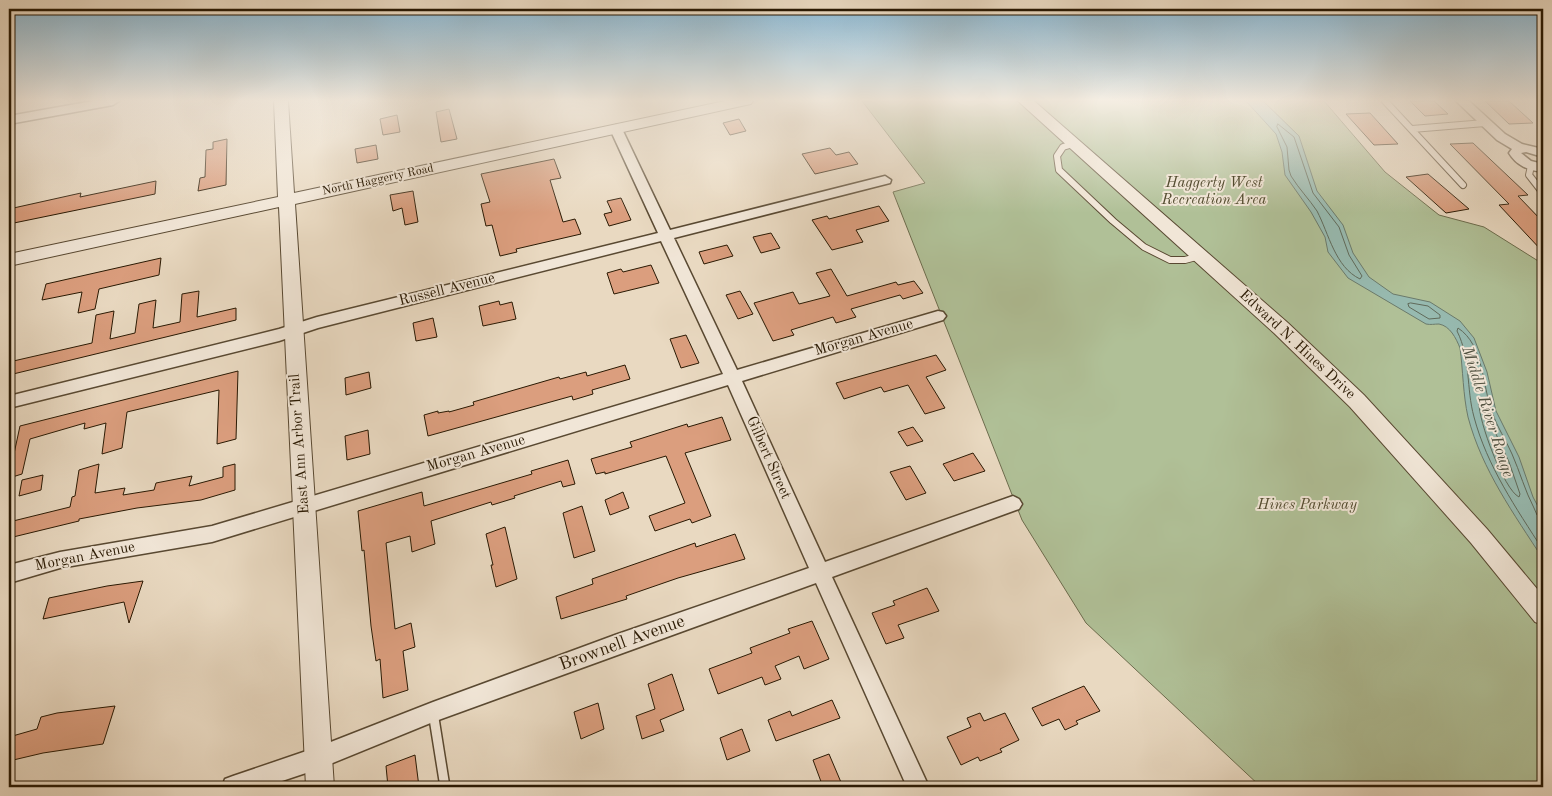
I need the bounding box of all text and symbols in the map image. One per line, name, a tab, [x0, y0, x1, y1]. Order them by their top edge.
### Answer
street label: North Haggerty Road	[321, 162, 435, 198]
park label: Haggerty West Recreation Area	[1160, 176, 1267, 208]
street label: Russell Avenue	[397, 271, 497, 309]
street label: Edward N. Hines Drive	[1236, 288, 1358, 403]
street label: Morgan Avenue	[813, 317, 915, 359]
water label: Middle River Rouge	[1458, 343, 1516, 480]
street label: East Ann Arbor Trail	[288, 373, 312, 515]
street label: Gilbert Street	[743, 414, 793, 502]
street label: Morgan Avenue	[425, 433, 527, 475]
park label: Hines Parkway	[1256, 498, 1357, 513]
street label: Morgan Avenue	[34, 540, 136, 574]
street label: Brownell Avenue	[557, 612, 687, 674]

